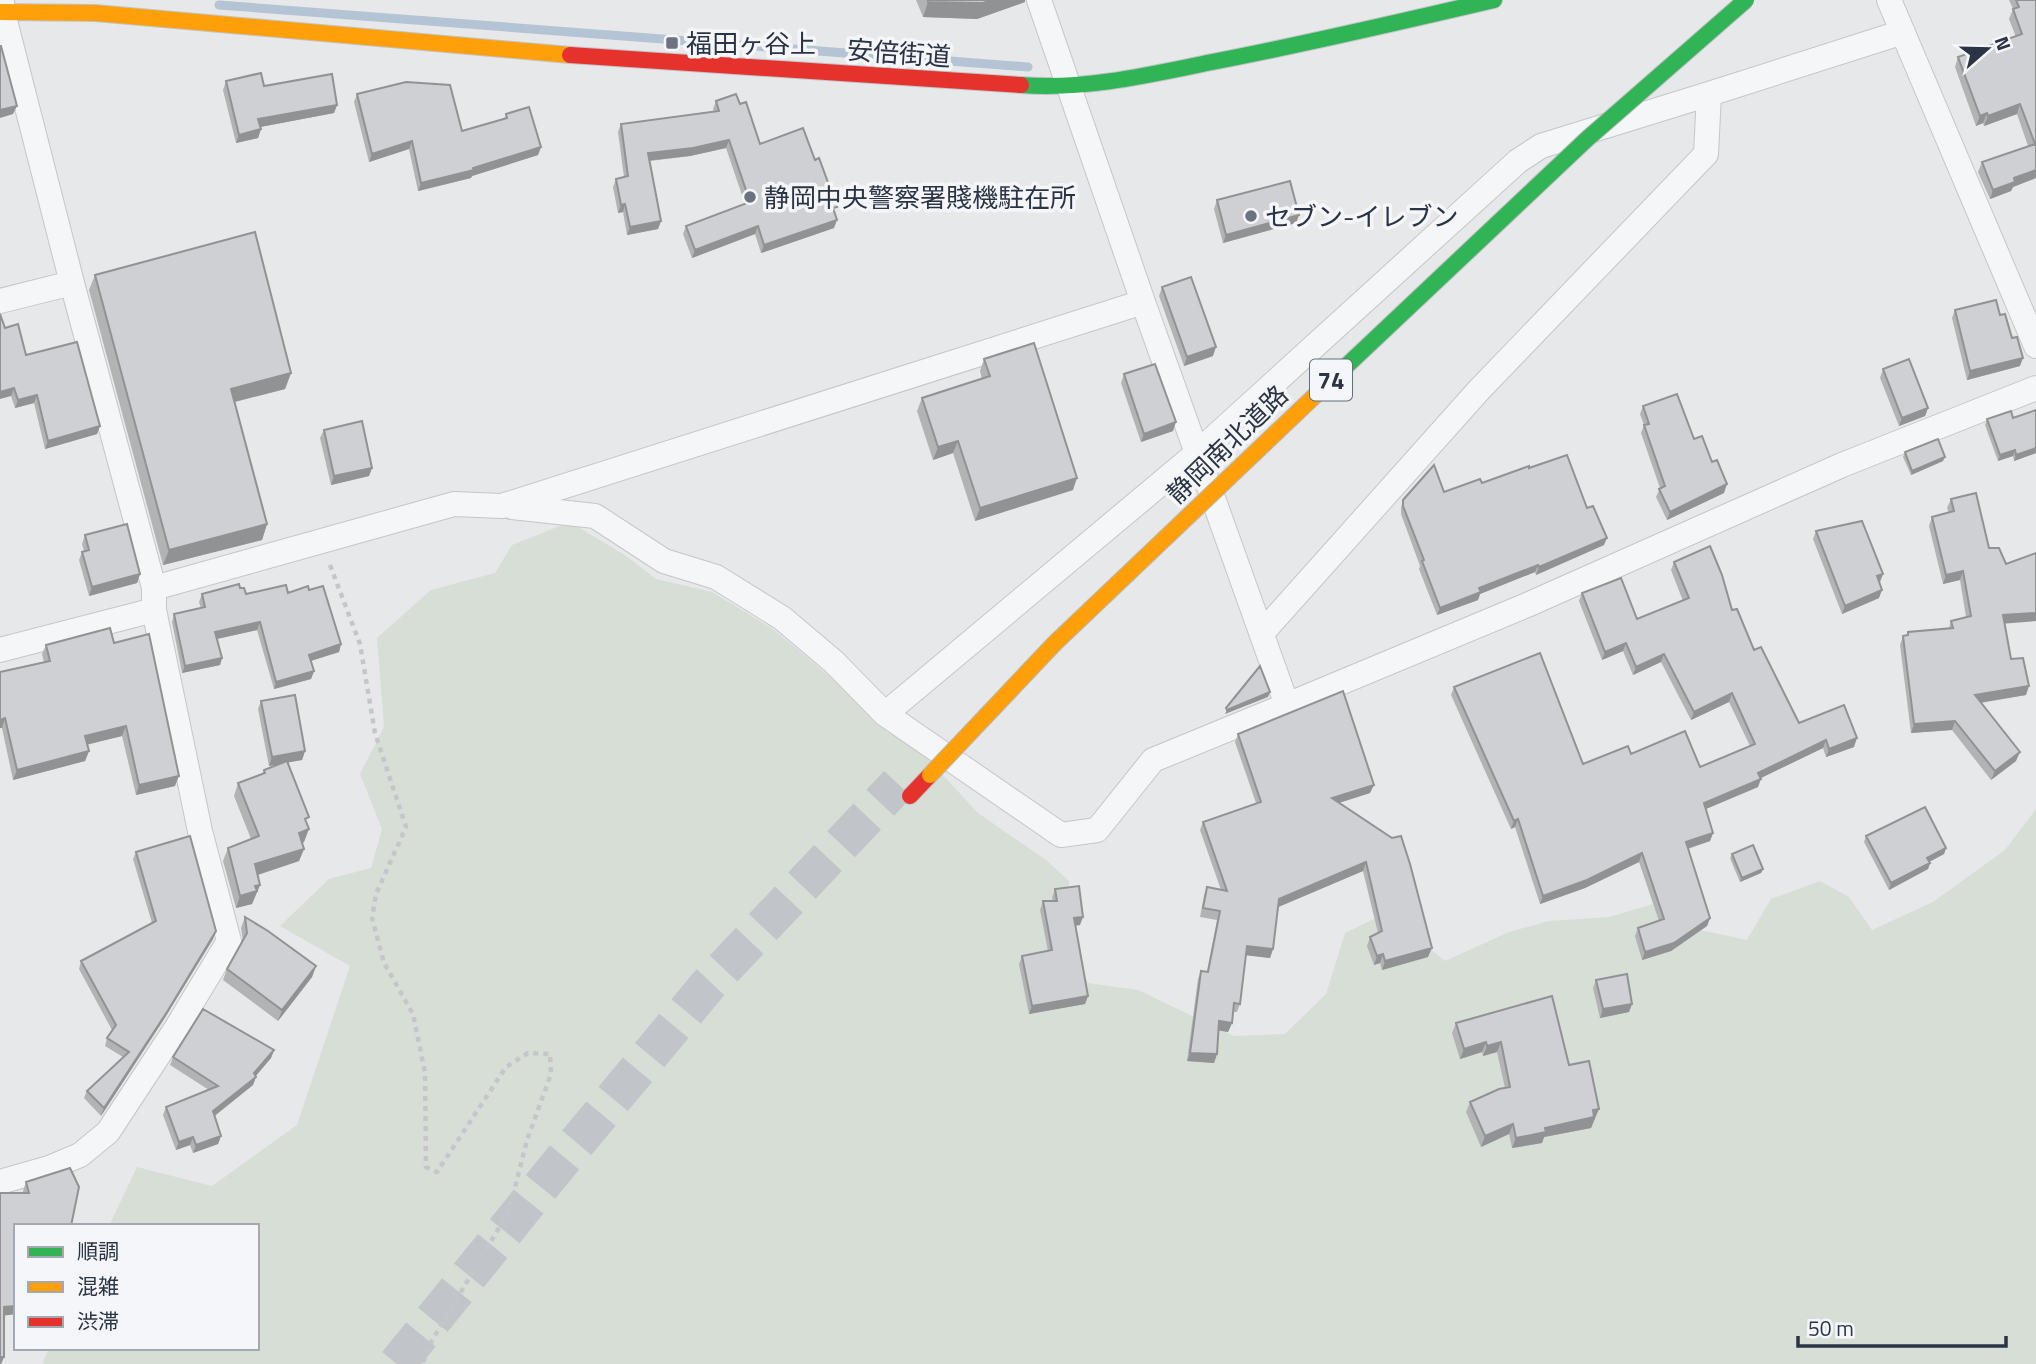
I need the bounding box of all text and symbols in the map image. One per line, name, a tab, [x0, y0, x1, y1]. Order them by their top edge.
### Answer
north arrow	[1952, 14, 2022, 84]
place label: 福田ヶ谷上	[686, 24, 816, 63]
street label: 安倍街道	[846, 30, 952, 76]
text: N	[1988, 32, 2019, 54]
marker: 福田ヶ谷上	[664, 35, 680, 51]
place label: 静岡中央警察署賤機駐在所	[764, 178, 1076, 217]
marker: 静岡中央警察署賤機駐在所	[742, 189, 758, 205]
place label: セブン-イレブン	[1265, 197, 1458, 236]
marker: セブン-イレブン	[1243, 208, 1259, 224]
road number: 74	[1310, 360, 1352, 400]
street label: 静岡南北道路	[1157, 376, 1297, 512]
legend	[14, 1224, 259, 1350]
text: 順調	[77, 1235, 119, 1267]
text: 混雑	[77, 1270, 119, 1302]
scale bar	[1798, 1304, 2006, 1348]
text: 渋滞	[77, 1305, 119, 1337]
text: 50 m	[1808, 1312, 1854, 1344]

